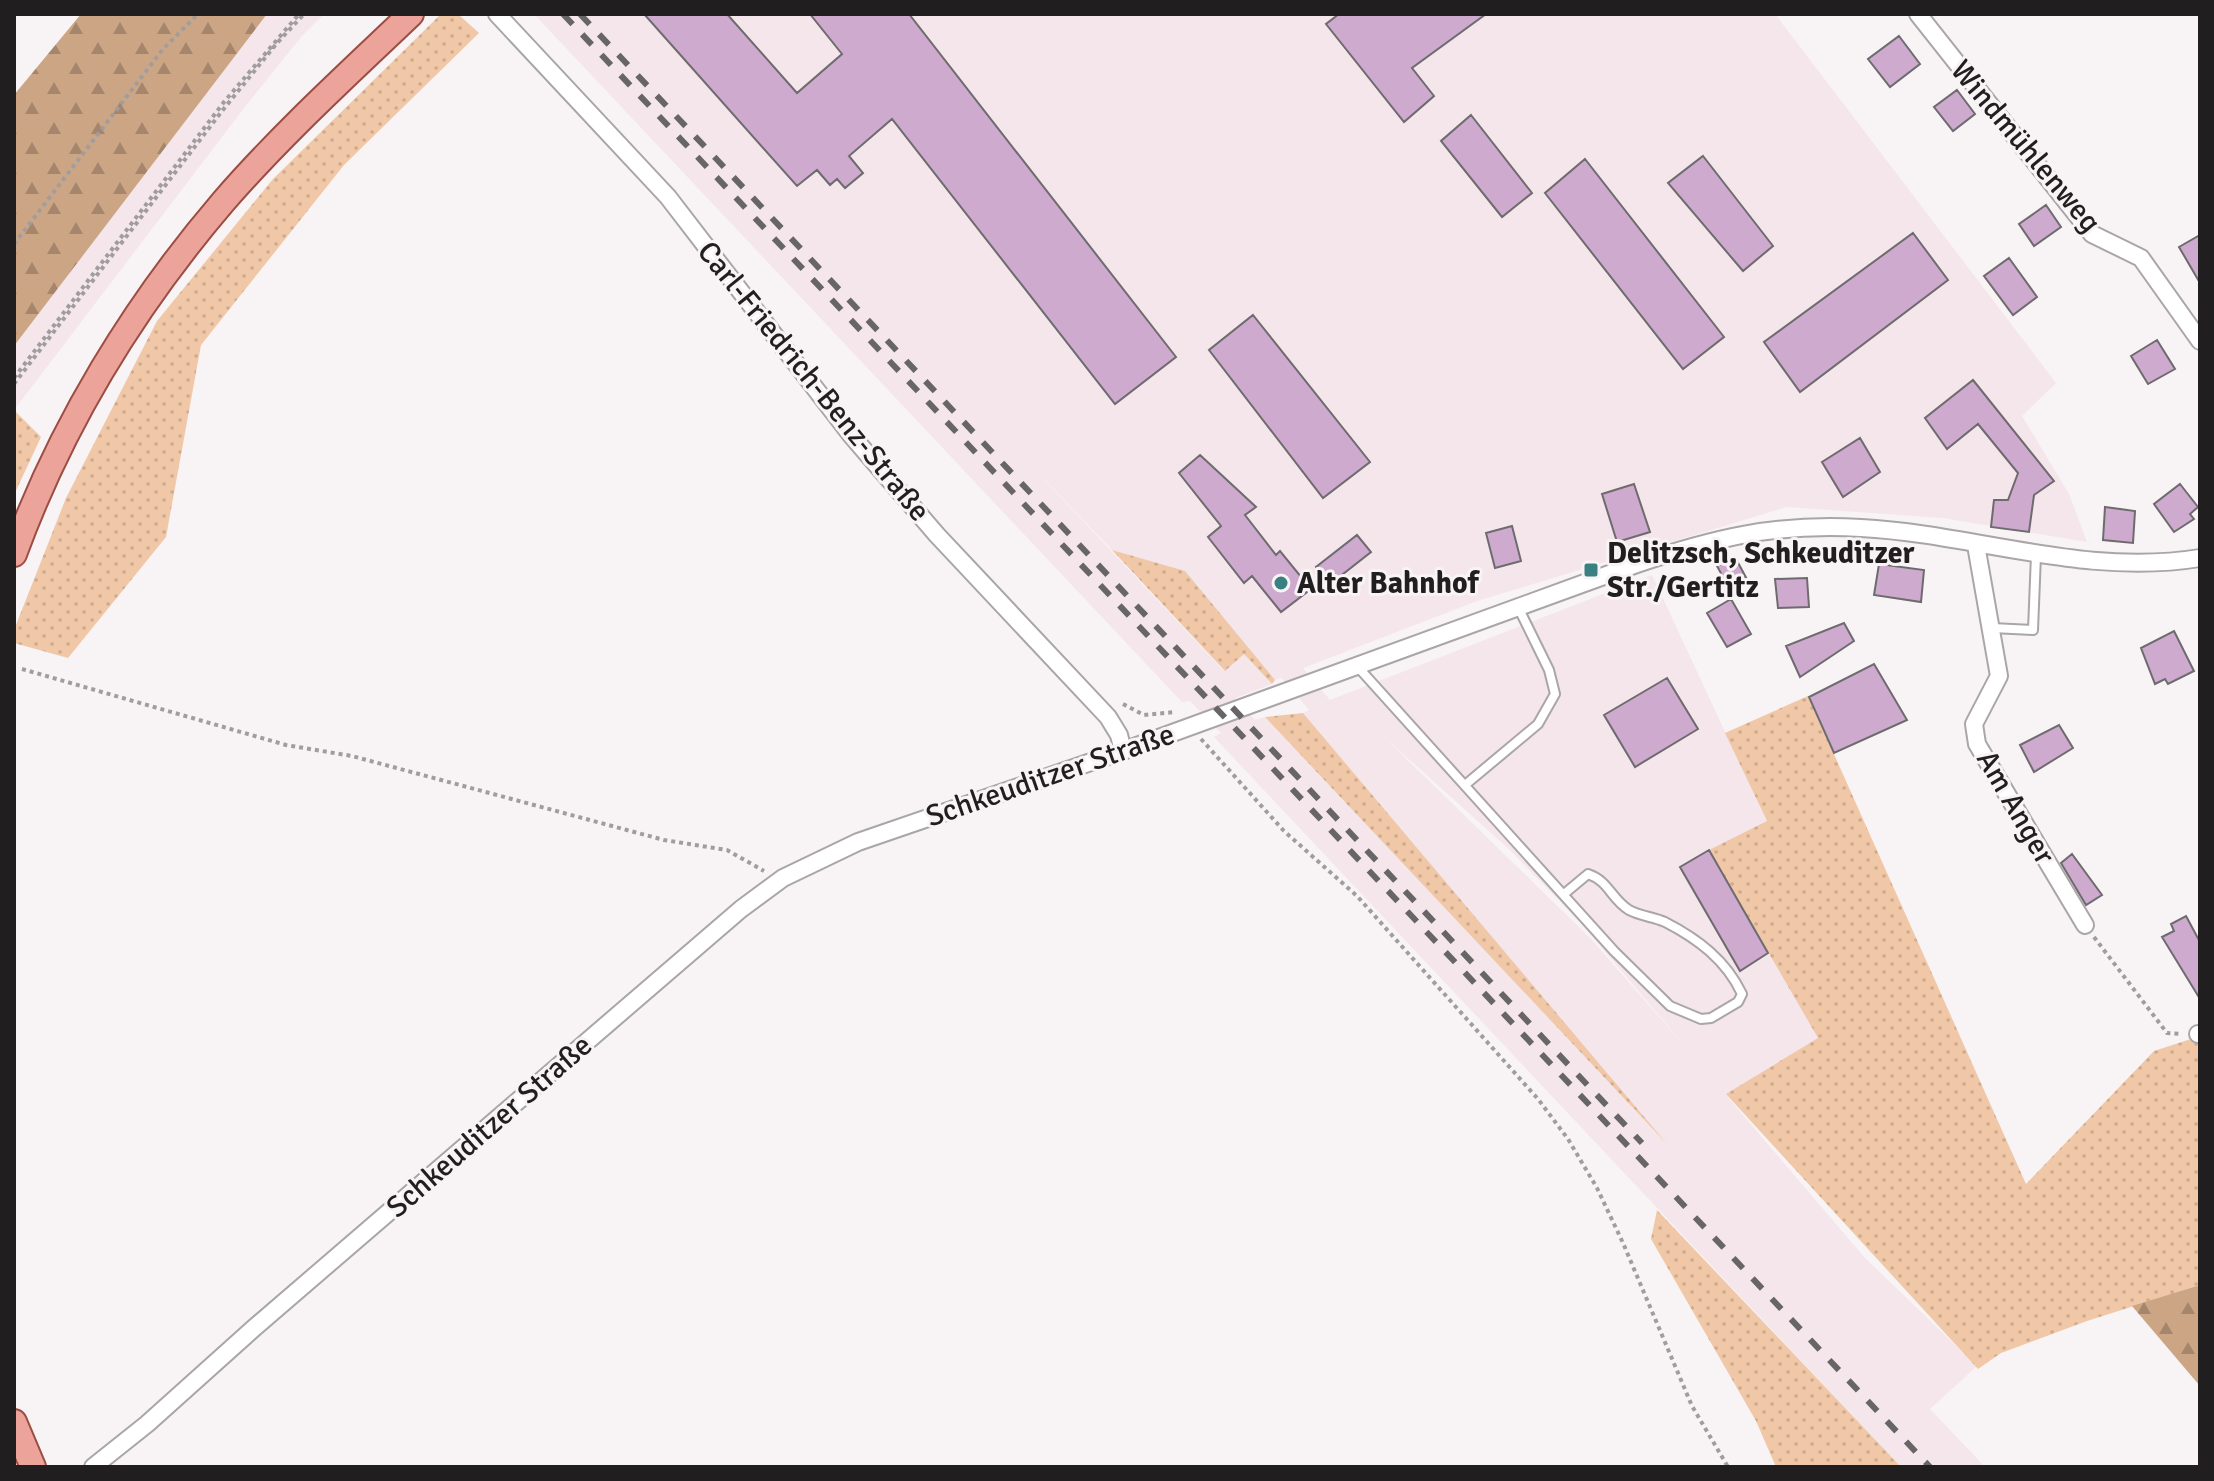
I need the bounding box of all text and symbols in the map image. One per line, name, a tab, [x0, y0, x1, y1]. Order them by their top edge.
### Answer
street label: Windmühlenweg	[1943, 52, 2109, 240]
street label: Carl-Friedrich-Benz-Straße	[689, 234, 938, 529]
place label: Delitzsch, Schkeuditzer Str./Gertitz	[1607, 535, 1915, 606]
marker: Delitzsch, Schkeuditzer Str./Gertitz	[1582, 561, 1600, 579]
place label: Alter Bahnhof	[1297, 565, 1481, 602]
marker: Alter Bahnhof	[1272, 574, 1290, 592]
street label: Schkeuditzer Straße	[921, 716, 1179, 835]
street label: Am Anger	[1968, 744, 2063, 871]
street label: Schkeuditzer Straße	[379, 1027, 600, 1226]

